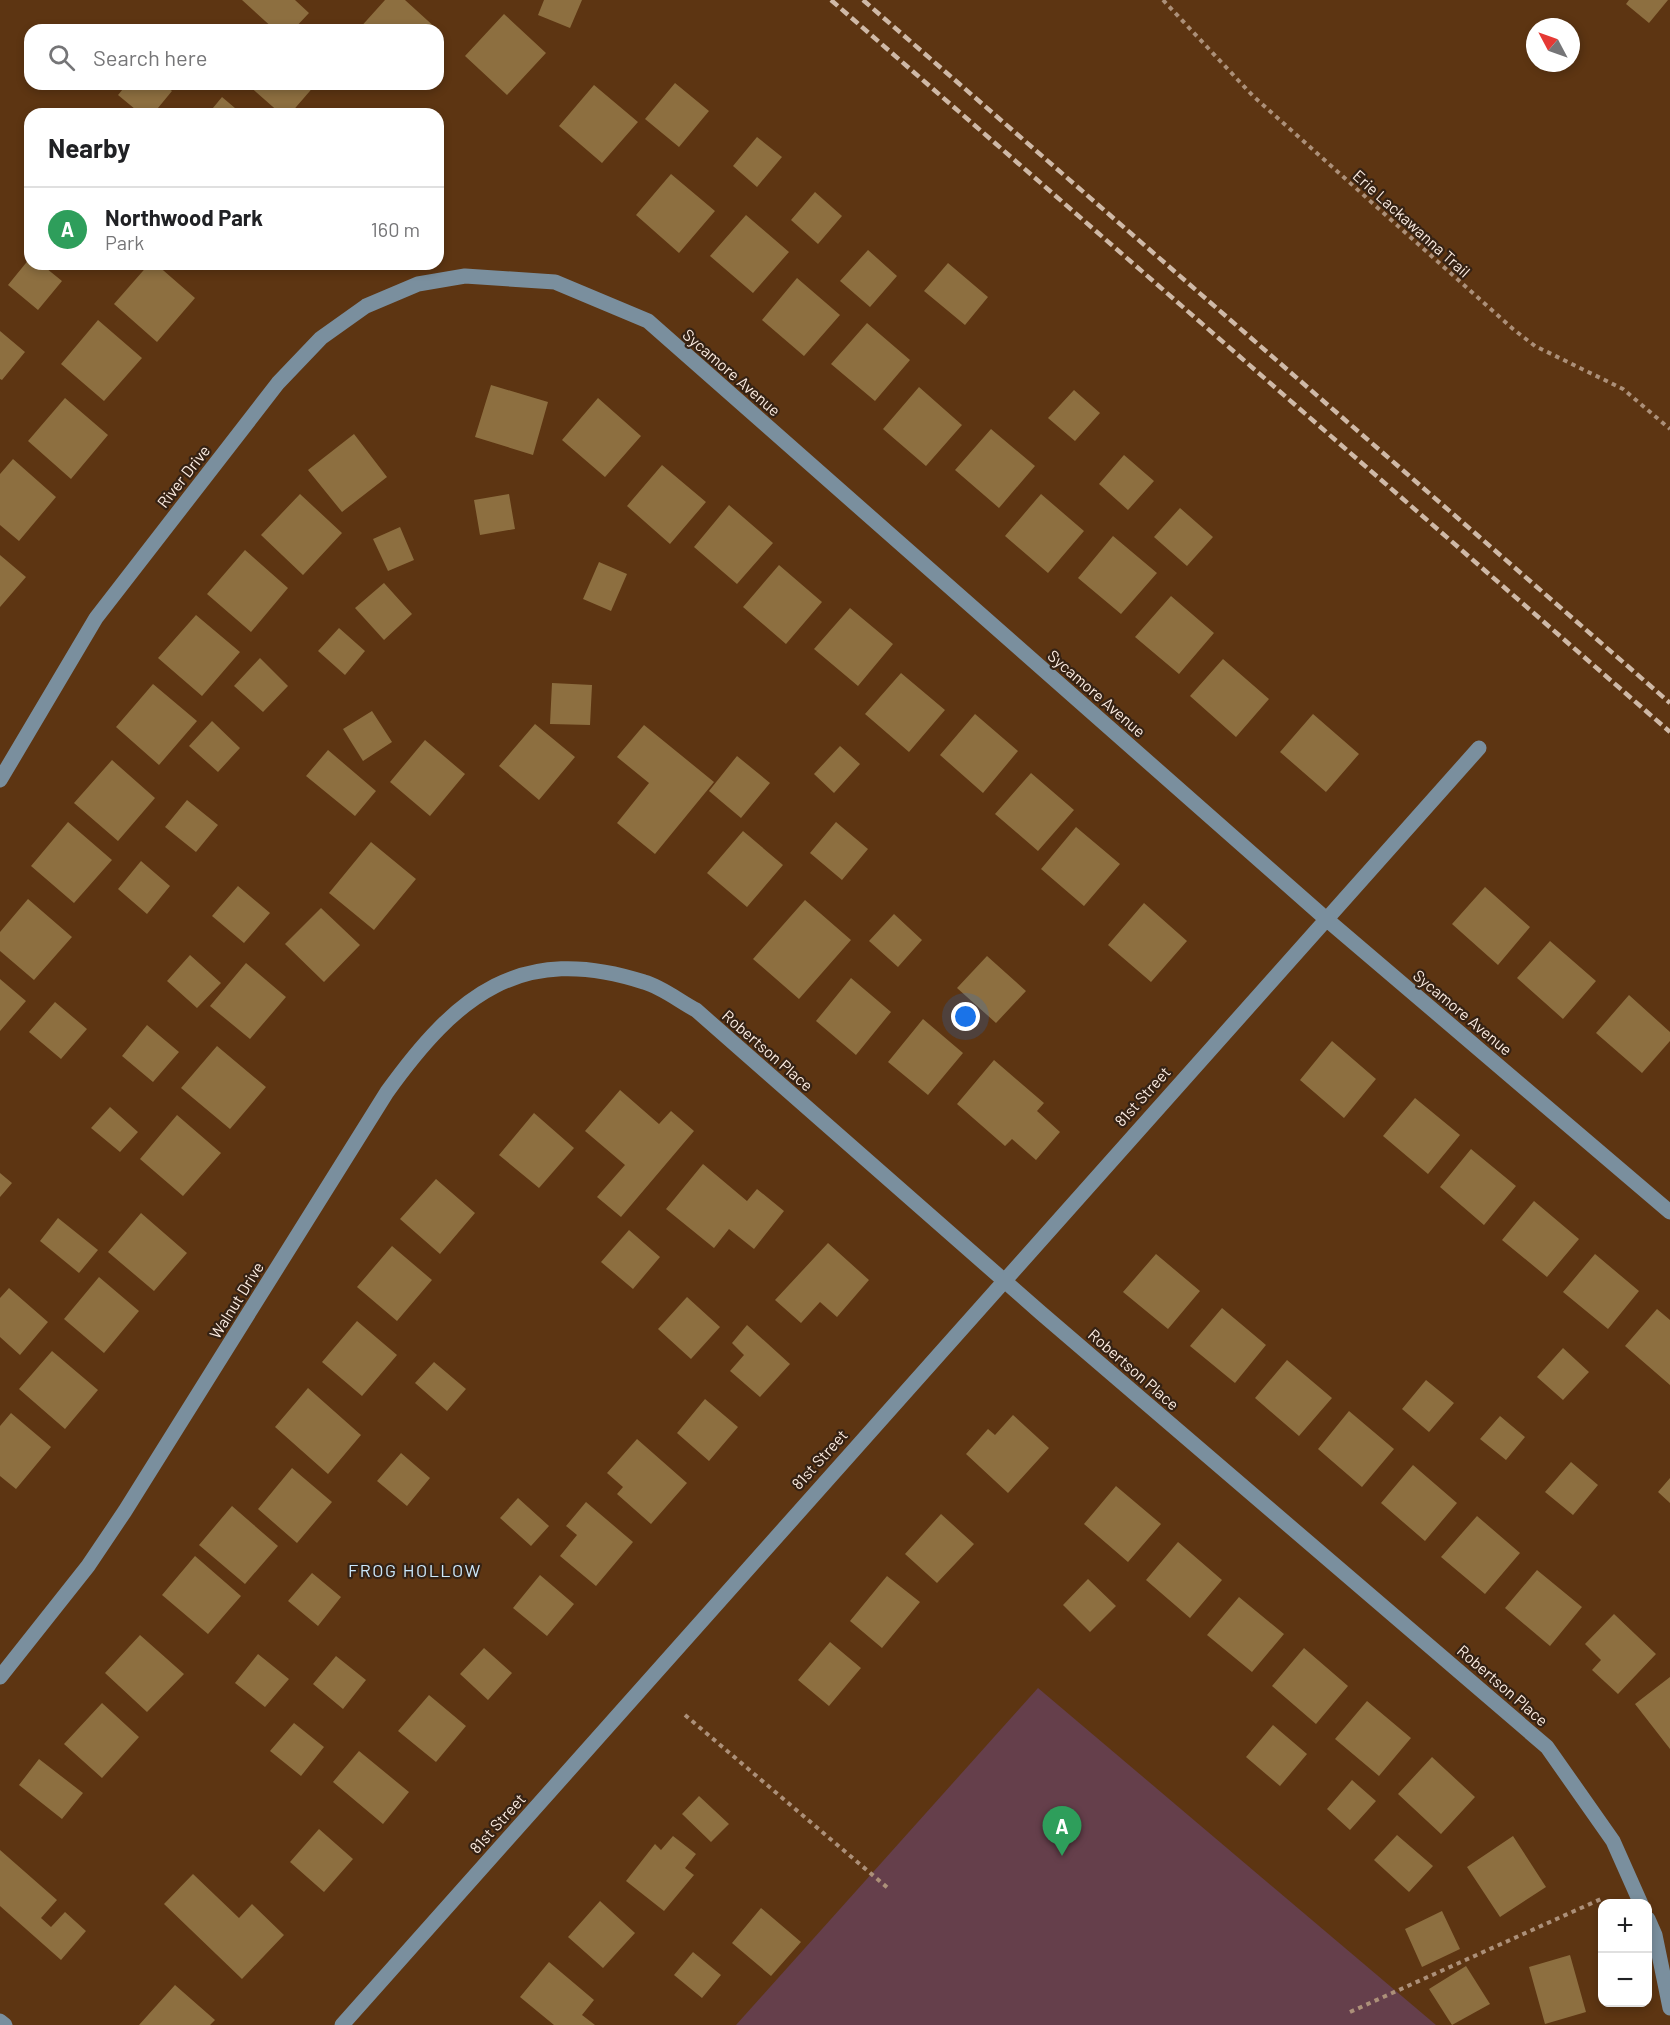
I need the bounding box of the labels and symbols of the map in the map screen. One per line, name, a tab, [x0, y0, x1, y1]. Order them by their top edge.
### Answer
north arrow	[1526, 18, 1580, 72]
street label: Erie Lackawanna Trail	[1350, 165, 1474, 281]
street label: Sycamore Avenue	[679, 324, 785, 420]
street label: River Drive	[153, 441, 213, 511]
street label: Sycamore Avenue	[1044, 645, 1150, 741]
street label: Sycamore Avenue	[1410, 965, 1516, 1059]
your location	[951, 1002, 980, 1031]
street label: Robertson Place	[719, 1005, 817, 1095]
street label: 81st Street	[1110, 1062, 1174, 1130]
street label: Walnut Drive	[205, 1258, 267, 1342]
street label: Robertson Place	[1085, 1324, 1183, 1414]
street label: 81st Street	[787, 1425, 851, 1493]
district label: FROG HOLLOW	[348, 1559, 482, 1581]
street label: Robertson Place	[1454, 1640, 1552, 1730]
street label: 81st Street	[465, 1789, 529, 1857]
pin: A	[1042, 1806, 1082, 1856]

